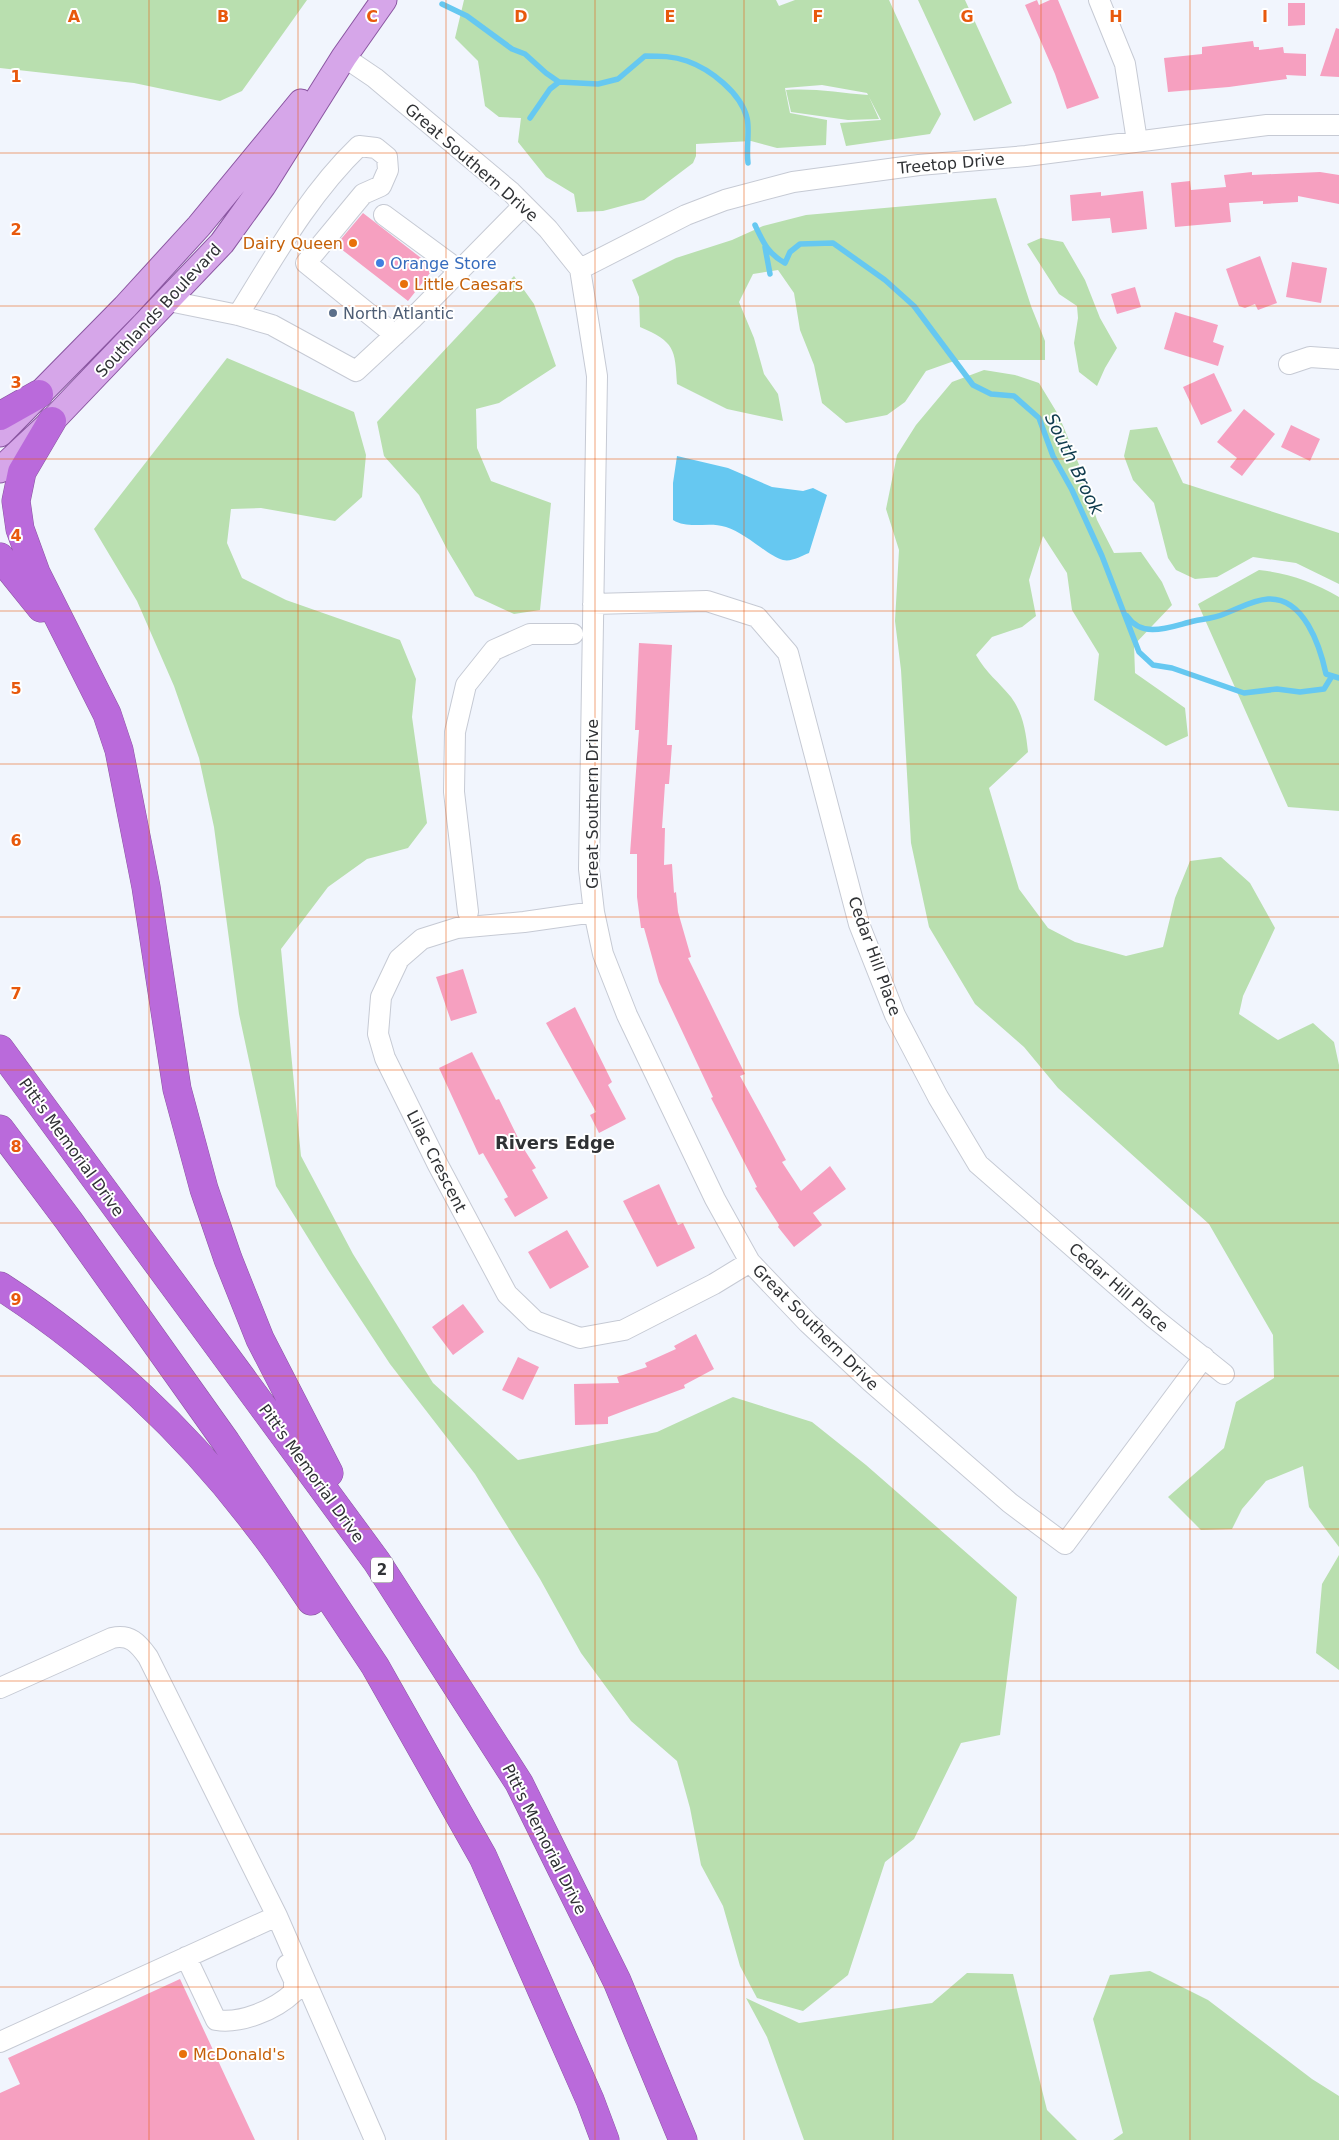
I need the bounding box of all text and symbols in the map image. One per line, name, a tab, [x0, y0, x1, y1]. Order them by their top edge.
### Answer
text: A	[68, 7, 81, 26]
text: B	[217, 7, 229, 26]
text: C	[366, 7, 378, 26]
text: D	[514, 7, 528, 26]
text: E	[665, 7, 675, 26]
text: F	[813, 7, 823, 26]
text: G	[960, 7, 974, 26]
text: H	[1109, 7, 1123, 26]
text: I	[1262, 7, 1268, 26]
text: 1	[10, 67, 22, 86]
street label: Great Southern Drive	[401, 99, 542, 225]
street label: Treetop Drive	[896, 149, 1005, 178]
text: 2	[10, 220, 22, 239]
place label: Dairy Queen	[243, 234, 343, 253]
marker: Dairy Queen	[347, 237, 359, 249]
street label: Southlands Boulevard	[92, 240, 225, 381]
place label: Orange Store	[390, 254, 497, 273]
marker: Orange Store	[374, 257, 386, 269]
place label: Little Caesars	[414, 275, 523, 294]
marker: Little Caesars	[398, 278, 410, 290]
place label: North Atlantic	[343, 304, 454, 323]
marker: North Atlantic	[327, 307, 339, 319]
text: 3	[10, 373, 22, 392]
water label: South Brook	[1041, 410, 1109, 519]
text: 4	[10, 526, 22, 545]
text: 5	[10, 679, 22, 698]
street label: Great Southern Drive	[583, 719, 602, 889]
text: 6	[10, 831, 22, 850]
street label: Cedar Hill Place	[844, 894, 905, 1018]
text: 7	[10, 984, 22, 1003]
street label: Pitt's Memorial Drive	[15, 1074, 128, 1220]
street label: Lilac Crescent	[403, 1107, 470, 1215]
district label: Rivers Edge	[495, 1132, 615, 1153]
text: 8	[10, 1137, 22, 1156]
street label: Cedar Hill Place	[1065, 1239, 1172, 1336]
street label: Great Southern Drive	[749, 1260, 883, 1394]
text: 9	[10, 1290, 22, 1309]
street label: Pitt's Memorial Drive	[255, 1400, 368, 1546]
road number: 2	[371, 1558, 393, 1582]
street label: Pitt's Memorial Drive	[498, 1761, 591, 1918]
place label: McDonald's	[193, 2045, 285, 2064]
marker: McDonald's	[177, 2048, 189, 2060]

